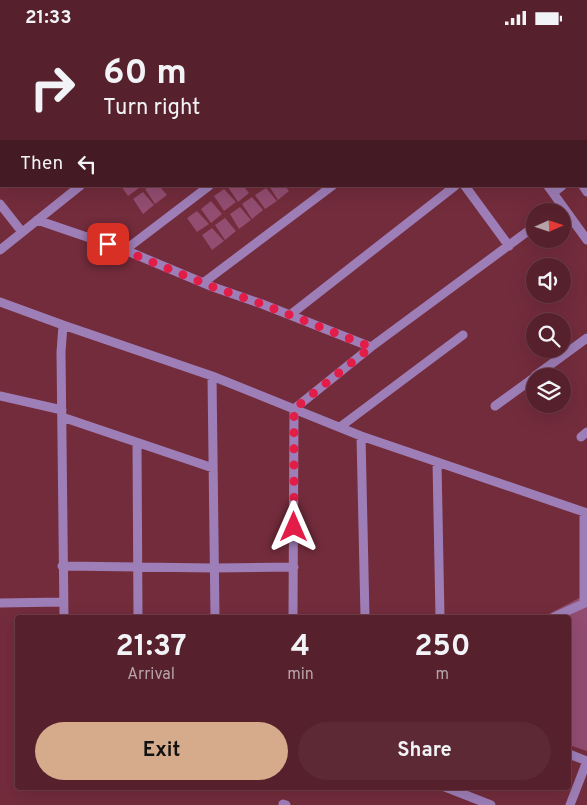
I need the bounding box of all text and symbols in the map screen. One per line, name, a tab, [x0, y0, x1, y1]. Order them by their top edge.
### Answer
text: 21:33	[25, 6, 72, 30]
text: 60 m	[103, 52, 187, 96]
icon: right	[20, 55, 85, 120]
text: Turn right	[103, 95, 200, 122]
icon: left	[73, 150, 101, 178]
text: Then	[20, 152, 63, 176]
north arrow	[526, 203, 571, 247]
map controls	[526, 203, 571, 413]
pin	[87, 223, 129, 265]
icon: arrive	[94, 230, 122, 258]
button: sound	[526, 258, 571, 303]
button: search	[526, 313, 571, 358]
button: layers	[526, 368, 571, 413]
position arrow	[267, 500, 319, 552]
text: 21:37	[115, 629, 187, 666]
text: 4	[291, 629, 310, 666]
text: 250	[414, 629, 471, 666]
text: Arrival	[127, 665, 175, 685]
text: min	[287, 665, 314, 685]
text: m	[436, 665, 449, 685]
button: Exit	[35, 722, 288, 780]
button: Share	[298, 722, 551, 780]

